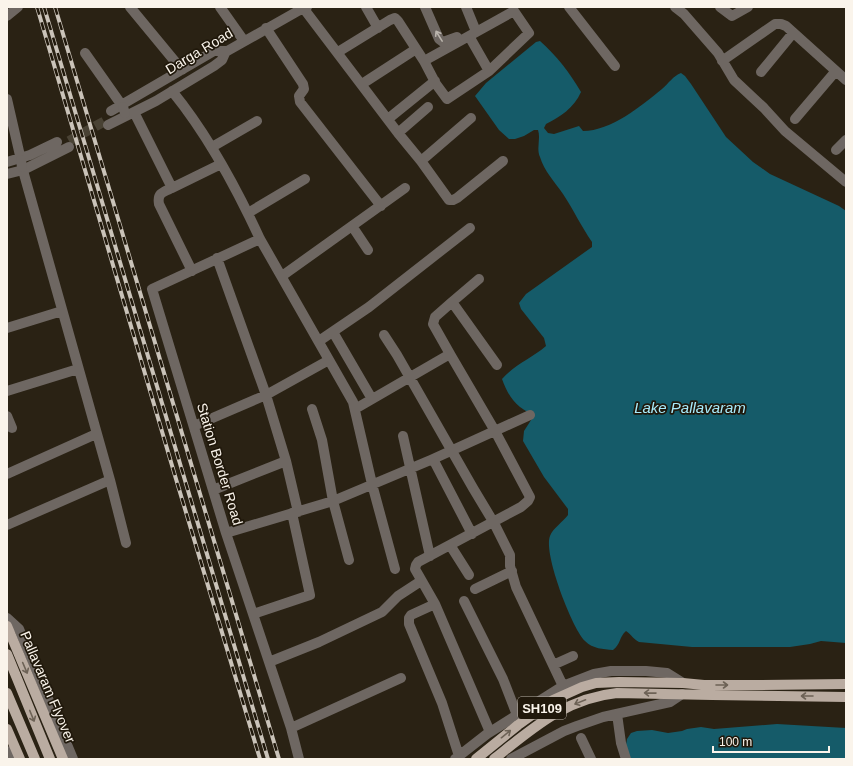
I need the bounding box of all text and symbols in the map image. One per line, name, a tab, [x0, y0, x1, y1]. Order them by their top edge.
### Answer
street label: Darga Road	[163, 25, 235, 77]
one-way arrow	[434, 30, 443, 41]
water label: Lake Pallavaram	[634, 399, 746, 416]
street label: Station Border Road	[194, 401, 246, 527]
street label: Pallavaram Flyover	[17, 629, 79, 746]
one-way arrow	[21, 662, 29, 674]
one-way arrow	[715, 681, 728, 689]
one-way arrow	[644, 690, 657, 697]
one-way arrow	[801, 692, 814, 700]
road number: SH109	[518, 697, 566, 719]
one-way arrow	[574, 698, 586, 706]
one-way arrow	[29, 709, 37, 721]
scale bar	[713, 728, 829, 754]
one-way arrow	[501, 730, 512, 739]
text: 100 m	[719, 735, 752, 749]

